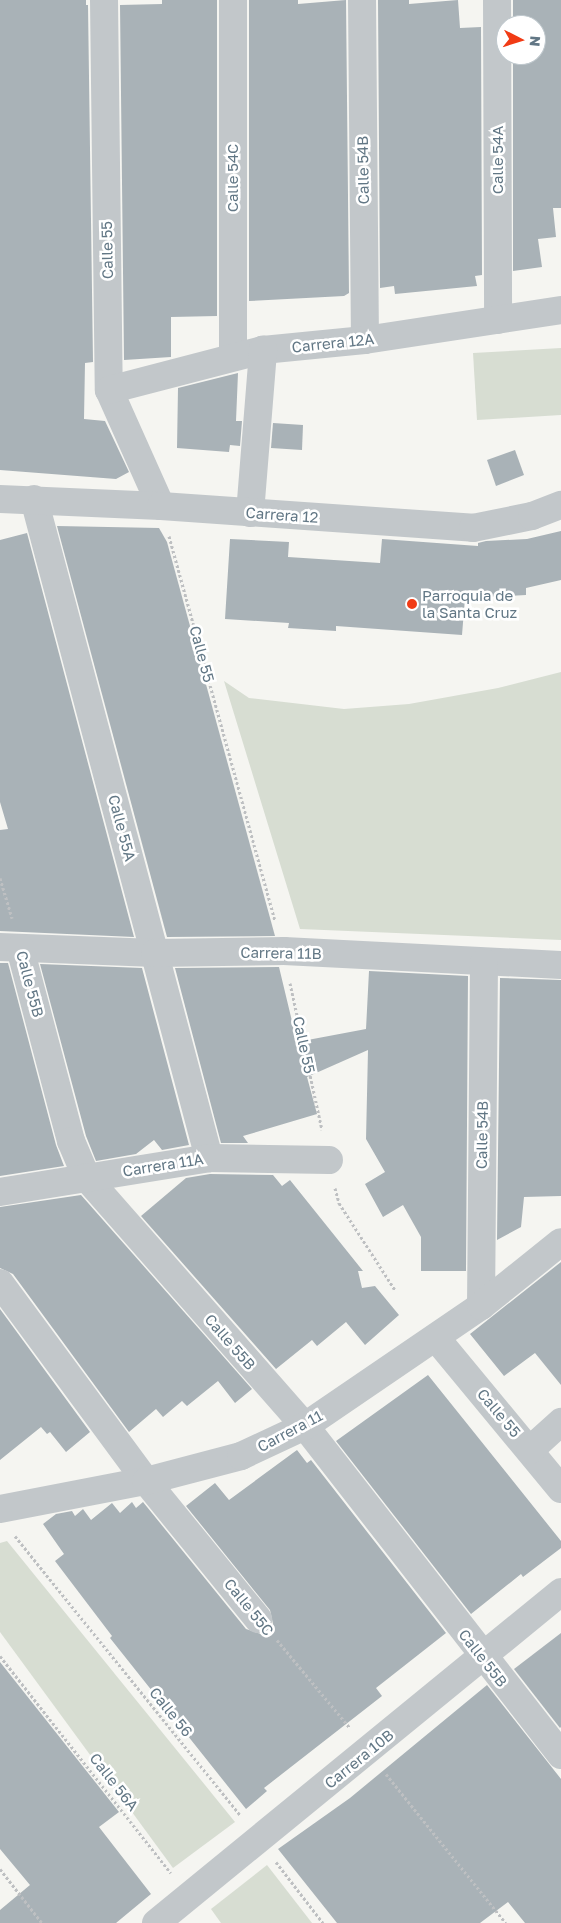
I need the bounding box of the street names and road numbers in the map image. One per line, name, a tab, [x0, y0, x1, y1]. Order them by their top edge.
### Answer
street label: Calle 54A	[489, 126, 507, 194]
street label: Calle 54B	[353, 136, 373, 204]
street label: Calle 54C	[224, 144, 242, 212]
street label: Calle 55	[97, 221, 117, 279]
street label: Carrera 12A	[291, 330, 375, 356]
street label: Carrera 12	[245, 503, 319, 527]
street label: Calle 55	[186, 624, 218, 684]
street label: Calle 55A	[105, 793, 139, 863]
street label: Carrera 11B	[240, 943, 322, 963]
street label: Calle 55B	[13, 949, 47, 1019]
street label: Calle 55	[289, 1015, 319, 1075]
street label: Calle 54B	[472, 1101, 492, 1169]
street label: Carrera 11A	[121, 1150, 205, 1180]
street label: Calle 55B	[201, 1310, 259, 1374]
street label: Calle 55	[473, 1385, 525, 1441]
street label: Carrera 11	[254, 1406, 326, 1456]
street label: Calle 55C	[221, 1575, 277, 1639]
street label: Calle 55B	[455, 1626, 511, 1690]
street label: Calle 56	[146, 1684, 196, 1740]
street label: Carrera 10B	[321, 1726, 397, 1792]
street label: Calle 56A	[86, 1750, 142, 1814]

